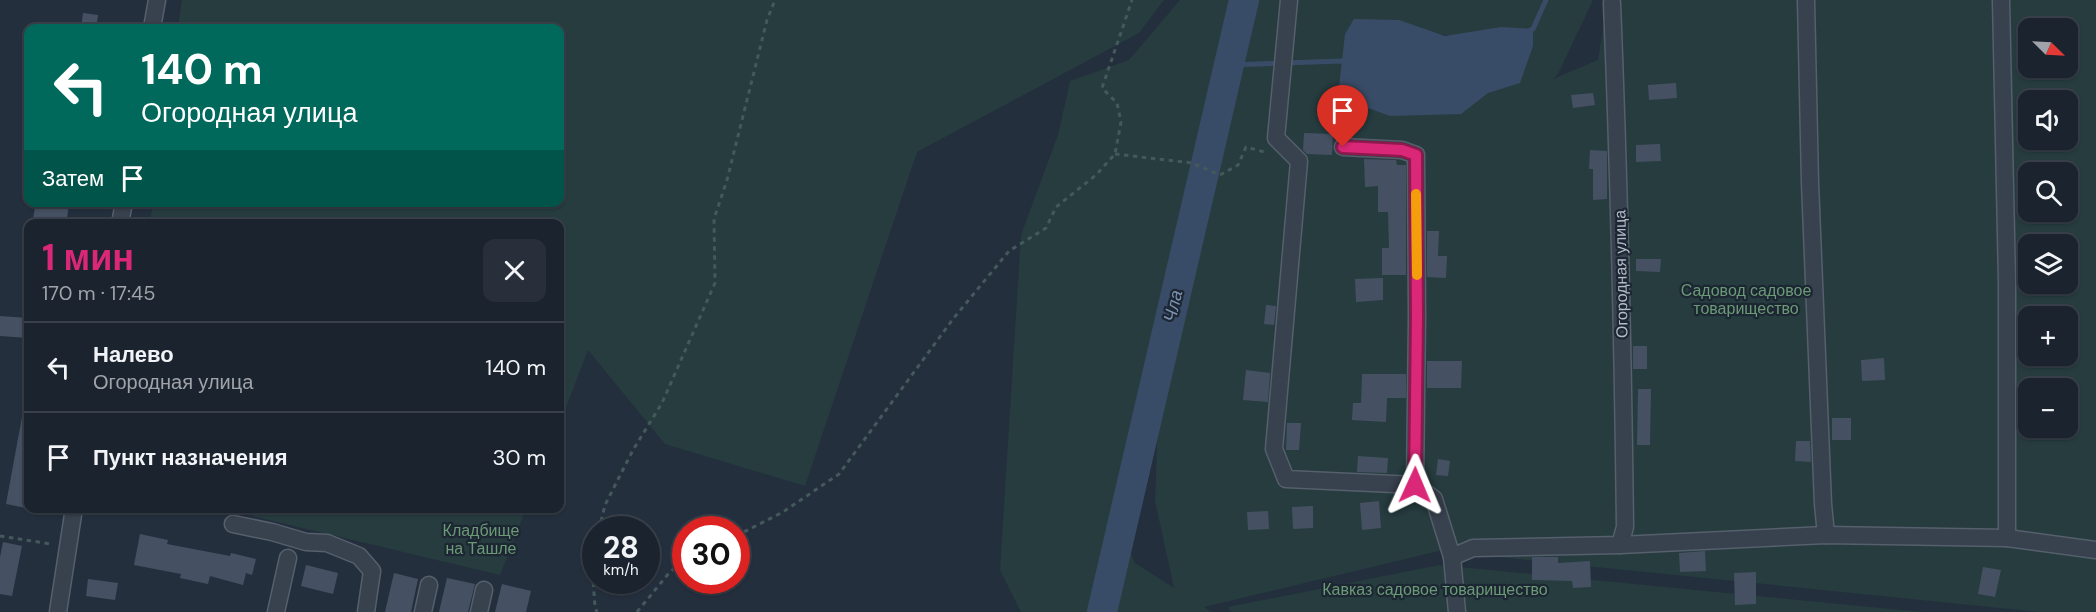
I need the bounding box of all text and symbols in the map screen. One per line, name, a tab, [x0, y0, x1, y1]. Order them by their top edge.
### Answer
north arrow	[2018, 18, 2078, 78]
map controls	[2018, 18, 2078, 438]
text: 140 m	[141, 42, 263, 97]
icon: left	[42, 48, 120, 126]
pin	[1317, 85, 1368, 147]
button: sound	[2018, 90, 2078, 150]
icon: arrive	[1326, 94, 1359, 127]
text: Огородная улица	[141, 95, 357, 130]
icon: arrive	[116, 162, 149, 195]
button: search	[2018, 162, 2078, 222]
text: Затем	[42, 164, 104, 193]
street label: Огородная улица	[1609, 210, 1633, 338]
text: 1 мин	[42, 234, 134, 281]
button: layers	[2018, 234, 2078, 294]
button: close	[483, 239, 546, 302]
text: 170 m · 17:45	[42, 280, 155, 306]
park label: Садовод садовое товарищество	[1681, 280, 1811, 319]
water label: Чла	[1158, 288, 1188, 324]
button: +	[2018, 306, 2078, 366]
text: Налево	[93, 340, 174, 369]
icon: left	[42, 351, 75, 384]
text: 140 m	[485, 353, 546, 382]
text: Огородная улица	[93, 369, 253, 395]
button: −	[2018, 378, 2078, 438]
icon: arrive	[42, 441, 75, 474]
text: Пункт назначения	[93, 443, 288, 472]
text: 30 m	[492, 443, 546, 472]
position arrow	[1383, 453, 1447, 517]
speed limit sign: 30	[672, 516, 750, 594]
park label: Кладбище на Ташле	[443, 520, 520, 559]
text: 28	[603, 528, 639, 567]
text: km/h	[603, 560, 639, 580]
park label: Кавказ садовое товарищество	[1322, 579, 1548, 600]

